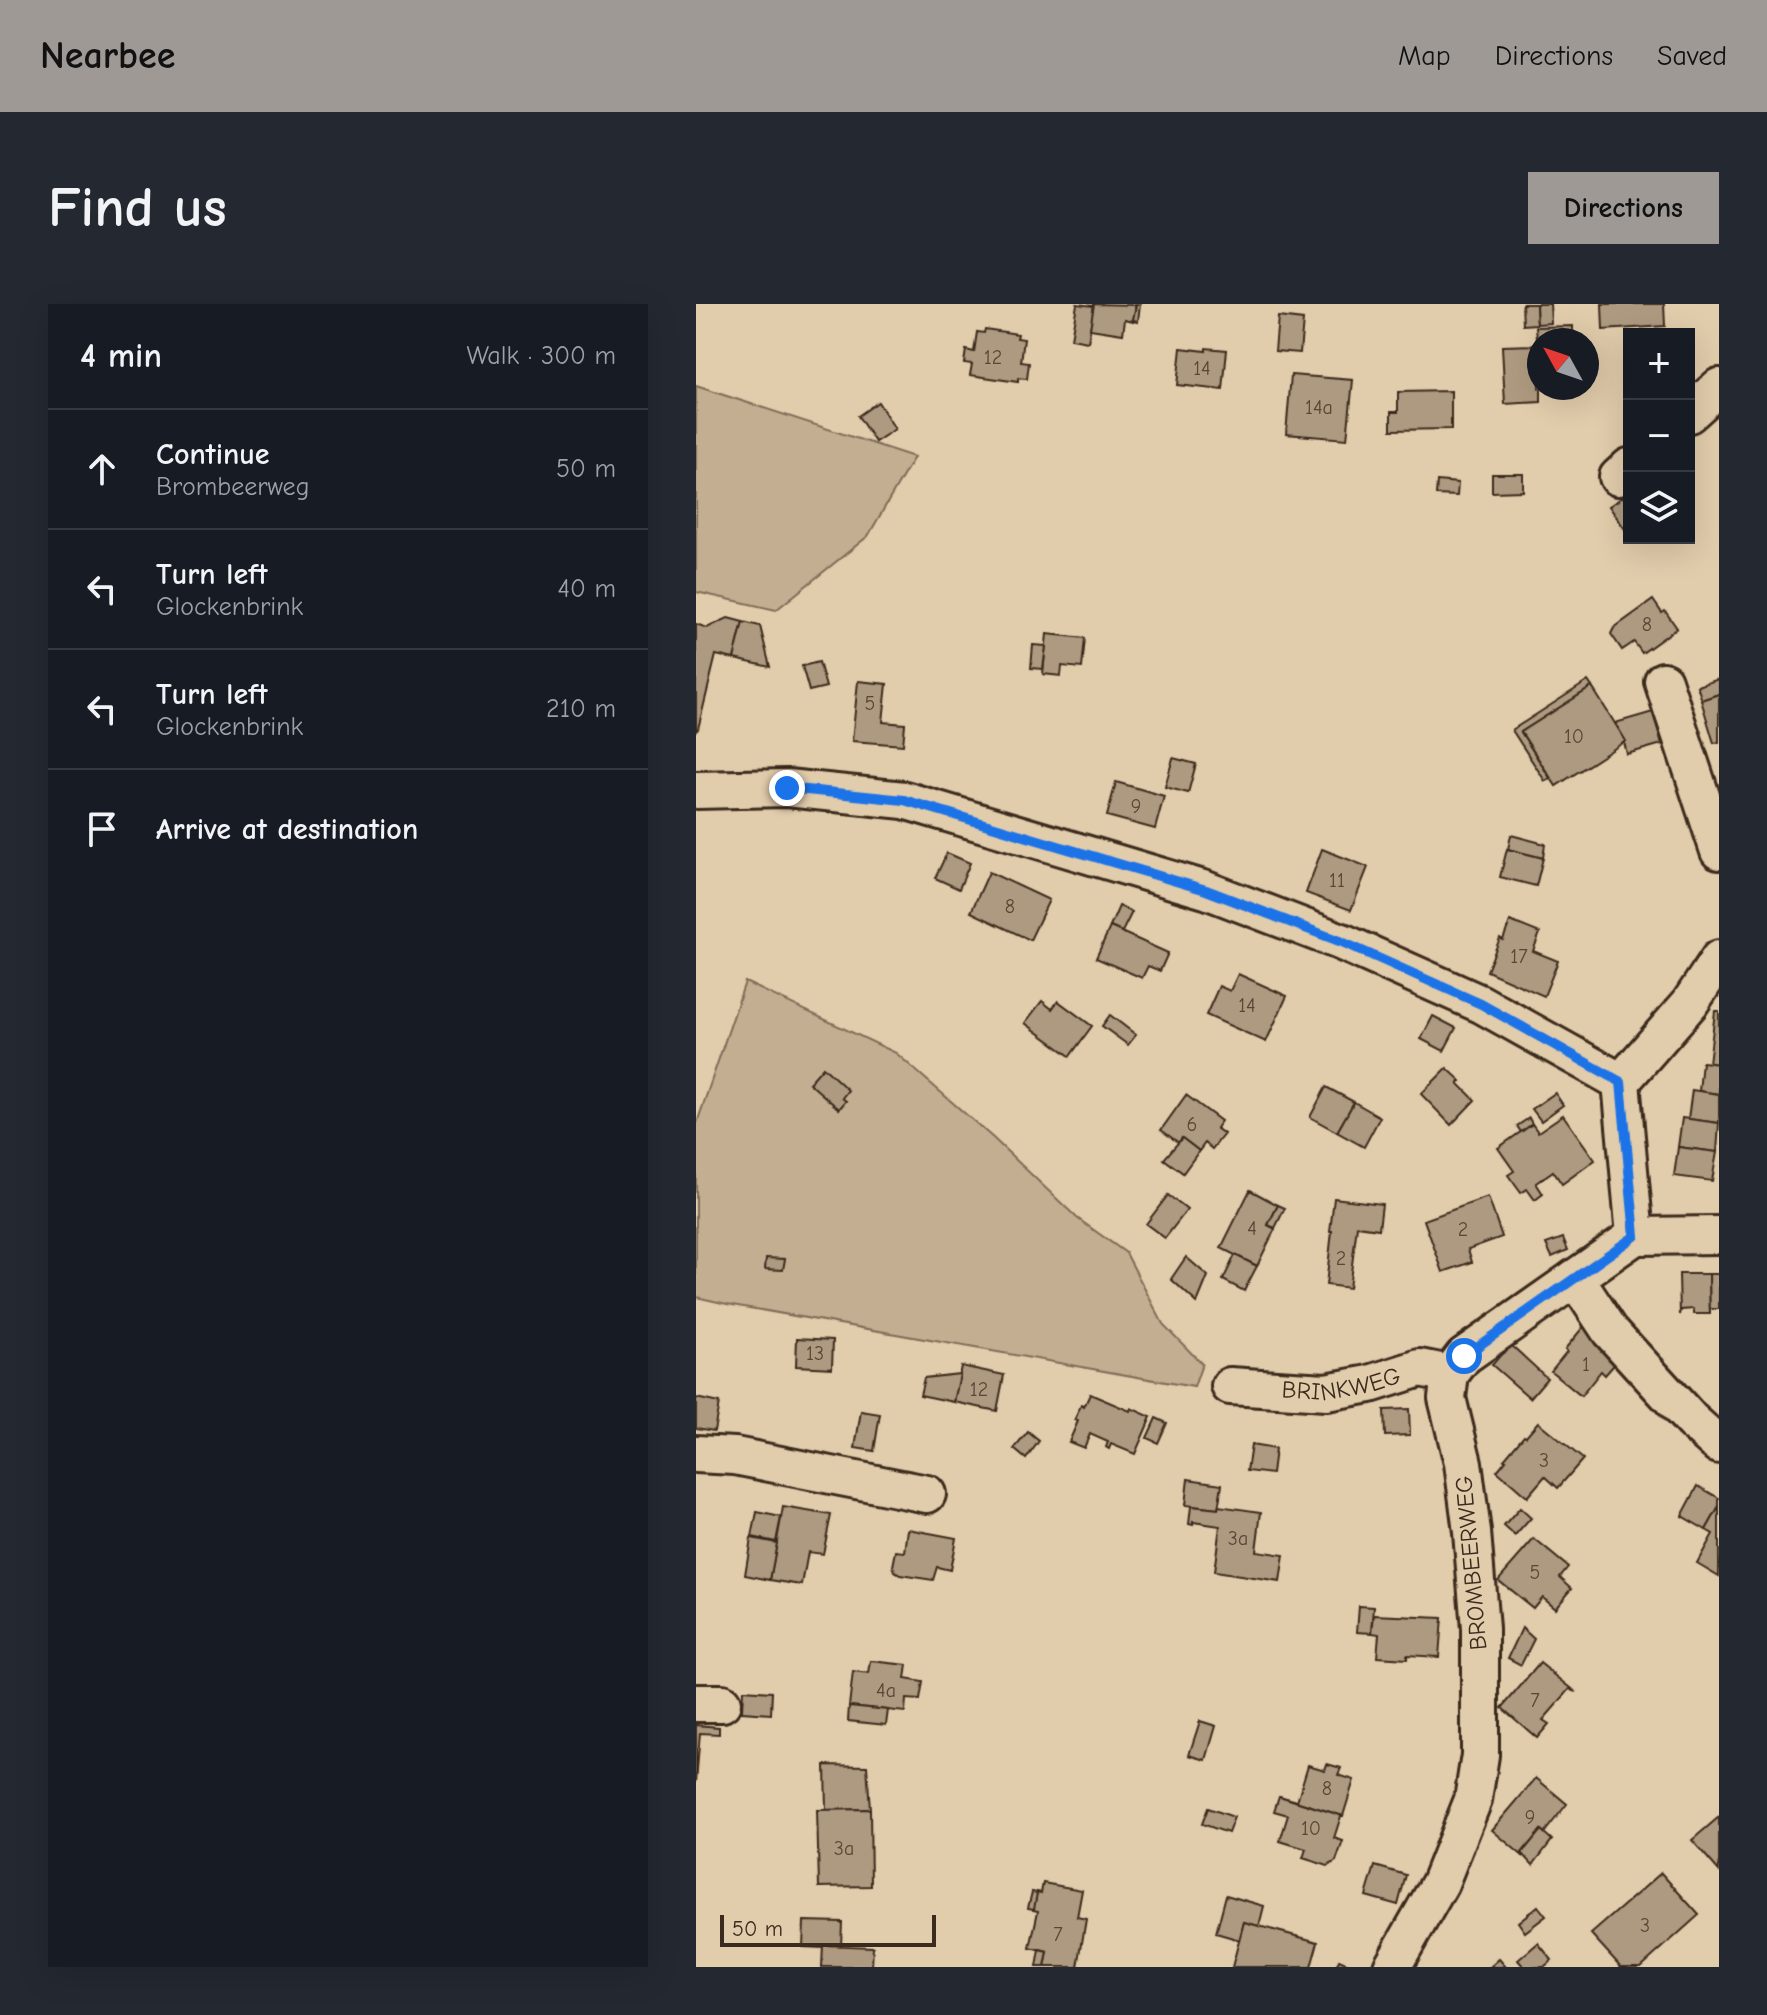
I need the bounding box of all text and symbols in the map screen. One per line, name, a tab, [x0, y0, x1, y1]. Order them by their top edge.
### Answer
text: Nearbee	[40, 34, 175, 78]
text: Map	[1398, 40, 1451, 72]
text: Directions	[1495, 40, 1613, 72]
text: Saved	[1657, 40, 1727, 72]
button: Directions	[1528, 172, 1719, 244]
text: Find us	[48, 176, 227, 240]
north arrow	[1527, 328, 1599, 400]
map controls	[1623, 328, 1695, 544]
button: +	[1623, 328, 1695, 400]
text: 4 min	[80, 336, 162, 376]
text: Walk · 300 m	[467, 341, 616, 371]
house number: 12	[984, 346, 1002, 369]
house number: 14	[1193, 357, 1211, 380]
house number: 14a	[1305, 396, 1333, 419]
button: −	[1623, 400, 1695, 472]
text: Continue	[156, 437, 270, 472]
icon: ahead	[80, 447, 124, 491]
text: 50 m	[556, 454, 616, 484]
text: Brombeerweg	[156, 472, 309, 502]
button: layers	[1623, 472, 1695, 544]
text: Turn left	[156, 557, 268, 592]
icon: left	[80, 567, 124, 611]
text: 40 m	[557, 574, 616, 604]
text: Glockenbrink	[156, 592, 303, 622]
house number: 8	[1642, 613, 1652, 636]
text: Turn left	[156, 677, 268, 712]
icon: left	[80, 687, 124, 731]
house number: 5	[865, 692, 875, 715]
text: 210 m	[546, 694, 616, 724]
text: Glockenbrink	[156, 712, 303, 742]
house number: 10	[1564, 725, 1584, 748]
route end	[769, 770, 805, 806]
house number: 9	[1131, 795, 1141, 818]
icon: arrive	[80, 807, 124, 851]
text: Arrive at destination	[156, 812, 418, 847]
house number: 11	[1329, 869, 1345, 892]
house number: 8	[1005, 895, 1015, 918]
house number: 17	[1510, 945, 1528, 968]
house number: 14	[1238, 994, 1256, 1017]
house number: 6	[1187, 1113, 1197, 1136]
house number: 4	[1247, 1217, 1257, 1240]
house number: 2	[1458, 1218, 1468, 1241]
house number: 2	[1336, 1247, 1346, 1270]
route start	[1446, 1338, 1482, 1374]
house number: 13	[806, 1342, 824, 1365]
house number: 1	[1582, 1353, 1590, 1376]
street label: BRINKWEG	[1281, 1361, 1404, 1407]
house number: 12	[970, 1378, 988, 1401]
house number: 3	[1539, 1449, 1549, 1472]
street label: BROMBEERWEG	[1449, 1475, 1493, 1651]
house number: 3a	[1228, 1527, 1248, 1550]
house number: 5	[1530, 1561, 1540, 1584]
house number: 4a	[876, 1679, 896, 1702]
house number: 7	[1530, 1689, 1540, 1712]
house number: 8	[1322, 1777, 1332, 1800]
house number: 9	[1525, 1806, 1535, 1829]
house number: 10	[1301, 1817, 1321, 1840]
house number: 3a	[834, 1837, 854, 1860]
scale bar	[720, 1911, 936, 1947]
house number: 3	[1640, 1914, 1650, 1937]
text: 50 m	[732, 1916, 783, 1942]
house number: 7	[1053, 1923, 1063, 1946]

